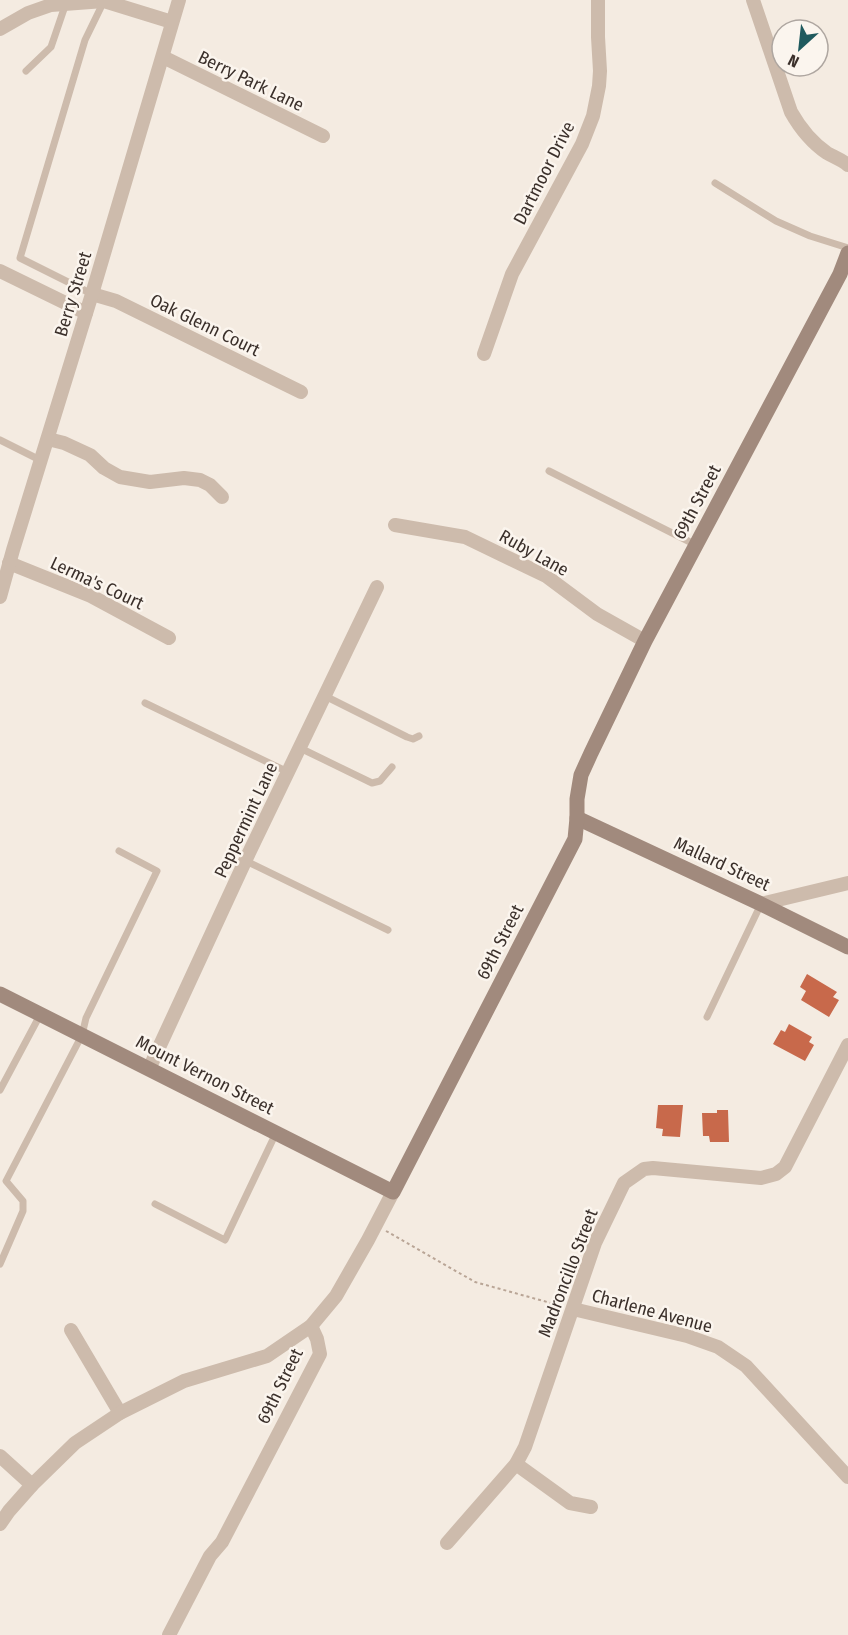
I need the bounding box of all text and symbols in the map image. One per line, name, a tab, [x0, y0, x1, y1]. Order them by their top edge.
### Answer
north arrow	[770, 18, 830, 78]
street label: Berry Park Lane	[195, 46, 308, 116]
text: N	[785, 50, 802, 72]
street label: Dartmoor Drive	[509, 118, 579, 228]
street label: Berry Street	[50, 249, 96, 339]
street label: Oak Glenn Court	[146, 289, 264, 361]
street label: 69th Street	[668, 461, 726, 543]
street label: Ruby Lane	[495, 525, 573, 581]
street label: Lerma's Court	[47, 552, 147, 614]
street label: Peppermint Lane	[210, 759, 282, 881]
street label: Mallard Street	[670, 832, 774, 896]
street label: 69th Street	[472, 901, 528, 983]
street label: Mount Vernon Street	[132, 1031, 278, 1119]
street label: Madroncillo Street	[533, 1206, 603, 1340]
street label: Charlene Avenue	[589, 1284, 715, 1338]
street label: 69th Street	[252, 1345, 308, 1427]

